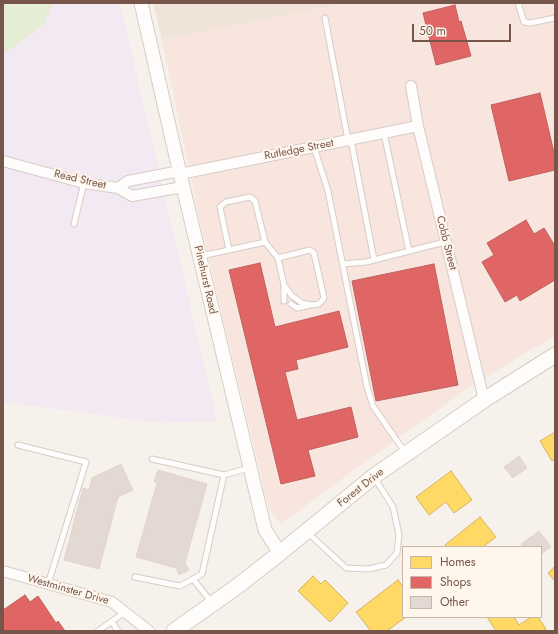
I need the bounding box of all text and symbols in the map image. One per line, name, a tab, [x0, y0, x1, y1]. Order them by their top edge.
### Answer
scale bar	[414, 16, 513, 42]
text: 50 m	[419, 22, 446, 40]
street label: Rutledge Street	[263, 137, 335, 163]
street label: Read Street	[53, 168, 107, 192]
street label: Cobb Street	[433, 214, 459, 272]
street label: Pinehurst Road	[191, 245, 219, 315]
street label: Forest Drive	[335, 466, 387, 510]
legend	[402, 546, 542, 618]
text: Homes	[440, 553, 476, 571]
street label: Westminster Drive	[26, 572, 110, 608]
text: Shops	[440, 573, 471, 591]
text: Other	[440, 593, 469, 611]

